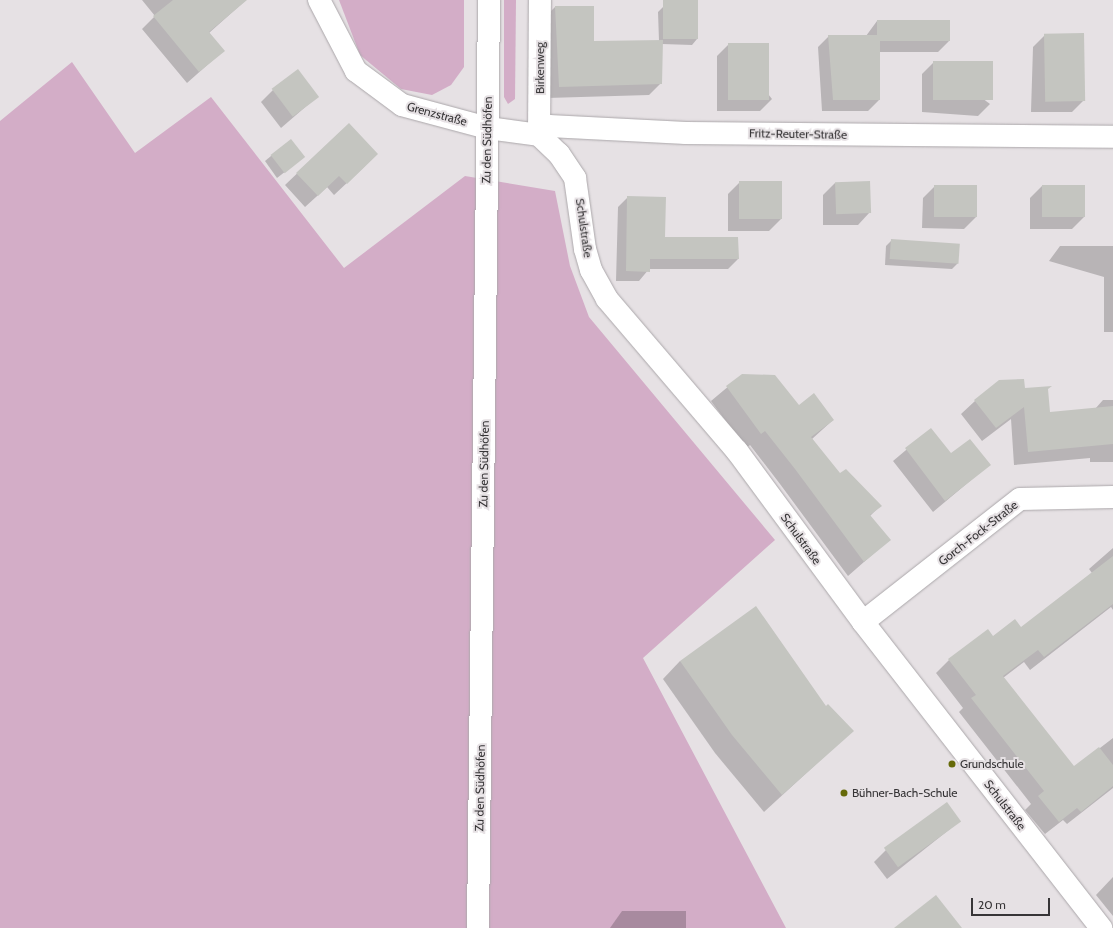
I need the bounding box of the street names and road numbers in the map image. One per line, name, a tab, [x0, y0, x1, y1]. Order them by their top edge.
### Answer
street label: Birkenweg	[533, 42, 547, 94]
street label: Zu den Südhöfen	[479, 96, 495, 184]
street label: Grenzstraße	[405, 99, 469, 129]
street label: Fritz-Reuter-Straße	[749, 126, 847, 142]
street label: Schulstraße	[573, 198, 595, 258]
street label: Zu den Südhöfen	[476, 420, 492, 508]
street label: Gorch-Fock-Straße	[936, 498, 1020, 568]
street label: Schulstraße	[778, 511, 824, 567]
street label: Zu den Südhöfen	[472, 744, 488, 832]
street label: Schulstraße	[981, 777, 1029, 833]

